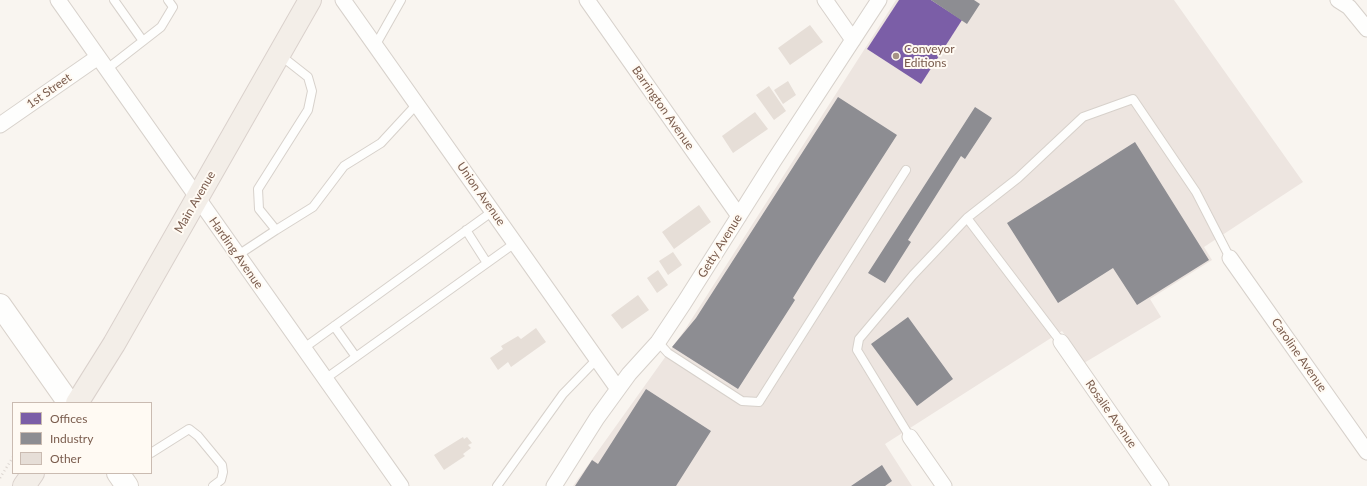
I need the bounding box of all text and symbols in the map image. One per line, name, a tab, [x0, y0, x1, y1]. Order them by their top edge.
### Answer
place label: Conveyor Editions	[904, 42, 955, 70]
marker: Conveyor Editions	[891, 51, 901, 61]
street label: Barrington Avenue	[629, 63, 697, 153]
street label: 1st Street	[24, 70, 74, 112]
street label: Union Avenue	[454, 159, 508, 229]
street label: Main Avenue	[171, 168, 219, 236]
street label: Getty Avenue	[695, 212, 745, 280]
street label: Harding Avenue	[206, 214, 266, 292]
street label: Caroline Avenue	[1268, 315, 1330, 395]
street label: Rosalie Avenue	[1082, 377, 1140, 451]
legend	[12, 402, 152, 474]
text: Offices	[50, 411, 87, 426]
text: Industry	[50, 431, 93, 446]
text: Other	[50, 451, 81, 466]

